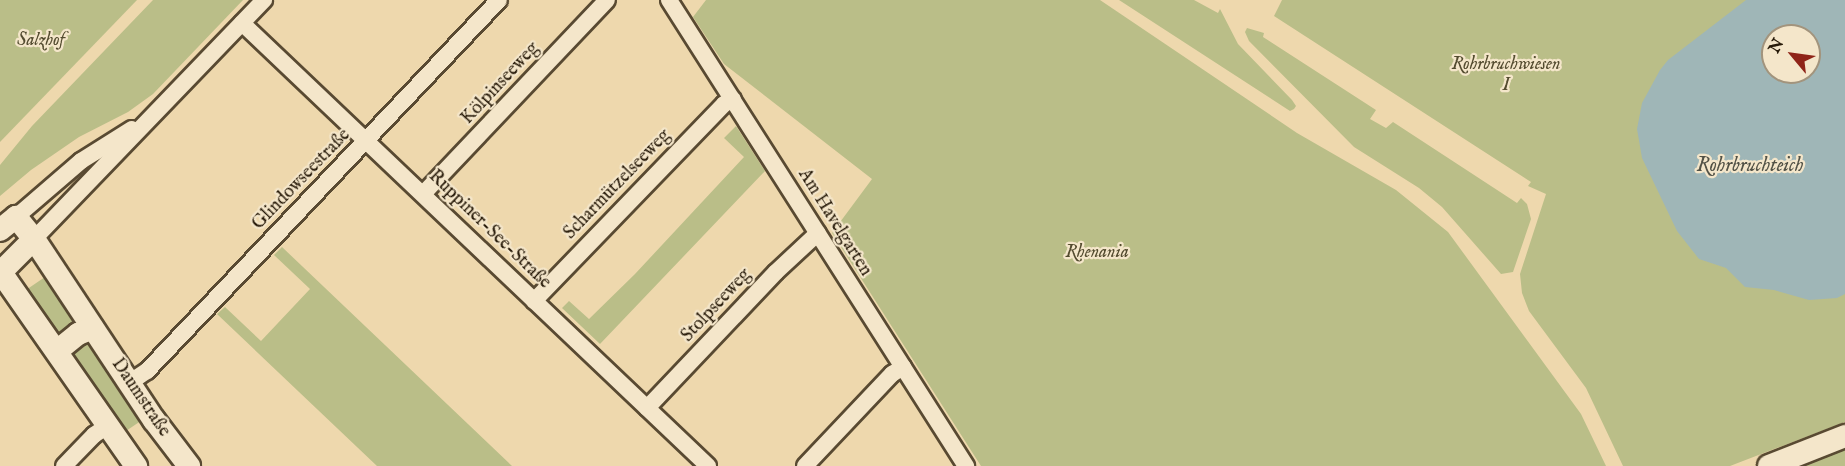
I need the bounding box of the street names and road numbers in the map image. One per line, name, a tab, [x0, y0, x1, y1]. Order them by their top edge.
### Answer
street label: Kölpinseeweg	[458, 39, 544, 129]
street label: Glindowseestraße	[248, 125, 356, 235]
street label: Scharmützelseeweg	[560, 126, 676, 244]
street label: Am Havelgarten	[792, 165, 876, 281]
street label: Ruppiner-See-Straße	[423, 166, 555, 294]
street label: Stolpseeweg	[678, 265, 756, 347]
street label: Daumstraße	[106, 355, 174, 441]

